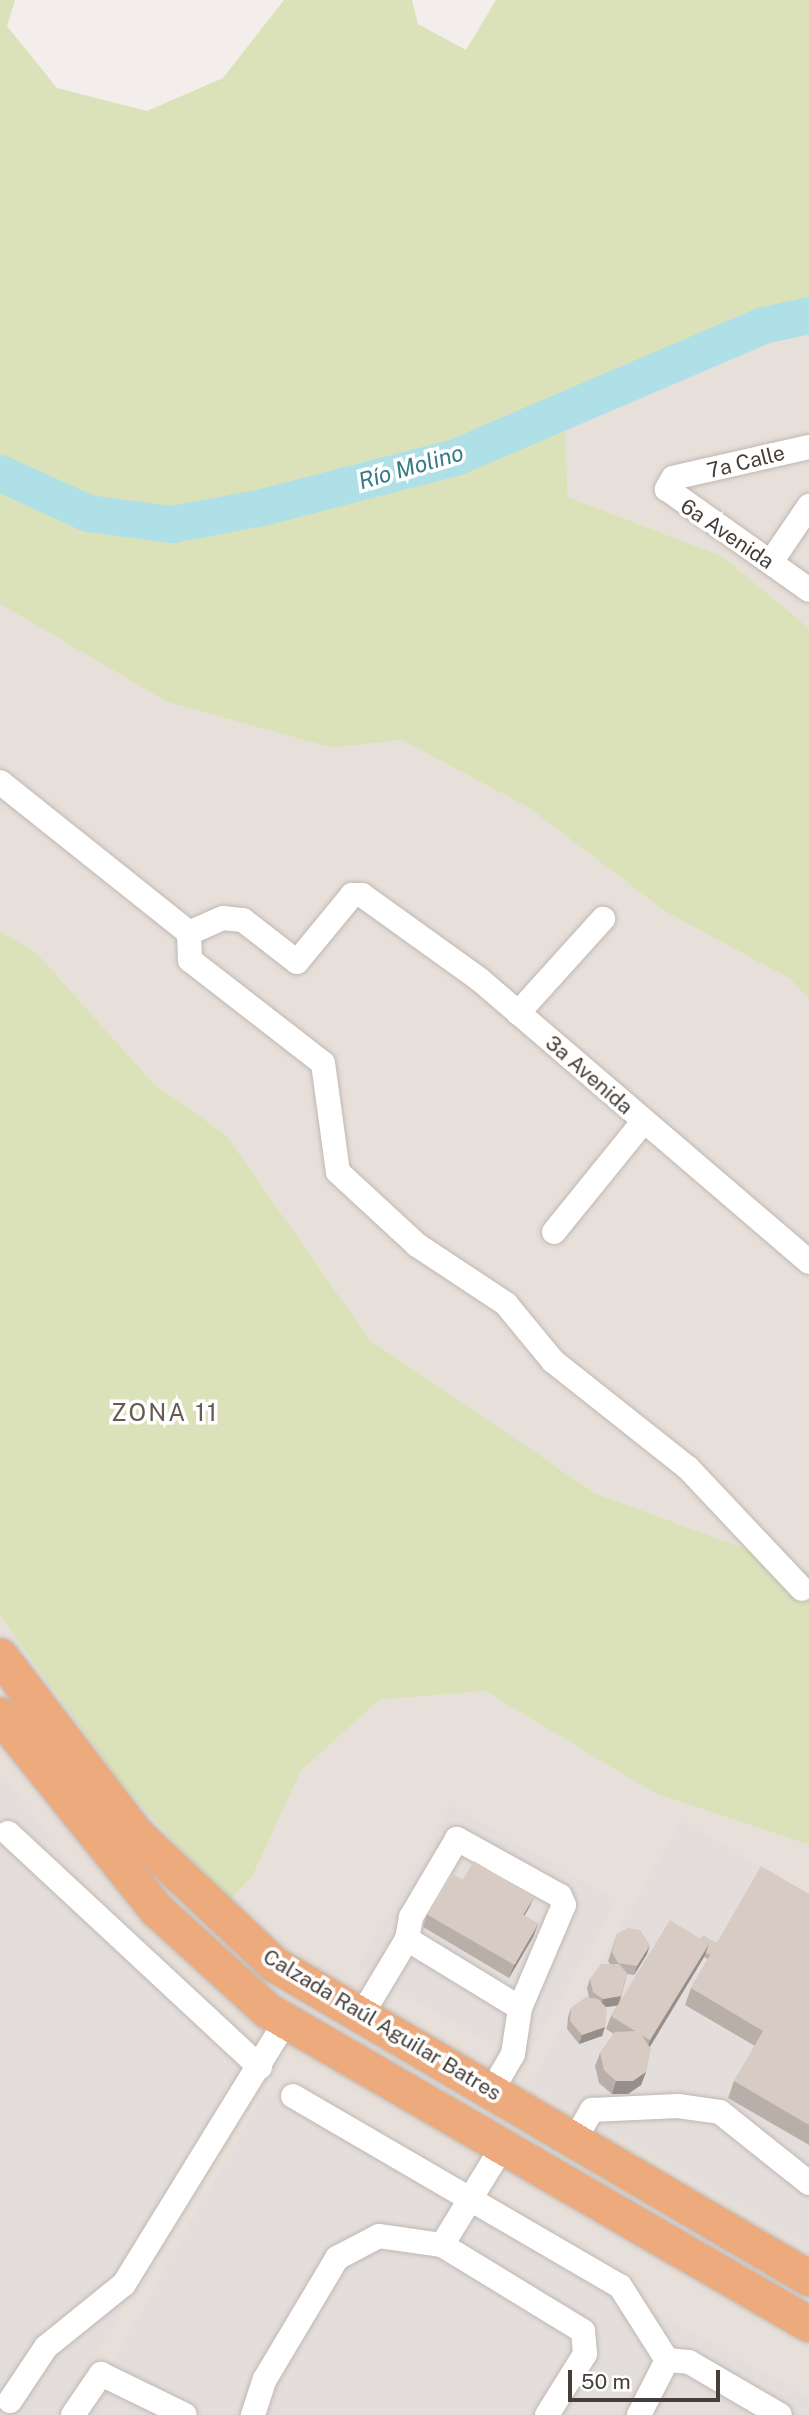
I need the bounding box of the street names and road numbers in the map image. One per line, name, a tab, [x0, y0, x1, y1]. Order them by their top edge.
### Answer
street label: 7a Calle	[705, 440, 787, 484]
street label: 6a Avenida	[676, 494, 778, 574]
street label: 3a Avenida	[540, 1030, 638, 1120]
street label: Calzada Raúl Aguilar Batres	[259, 1944, 505, 2106]

